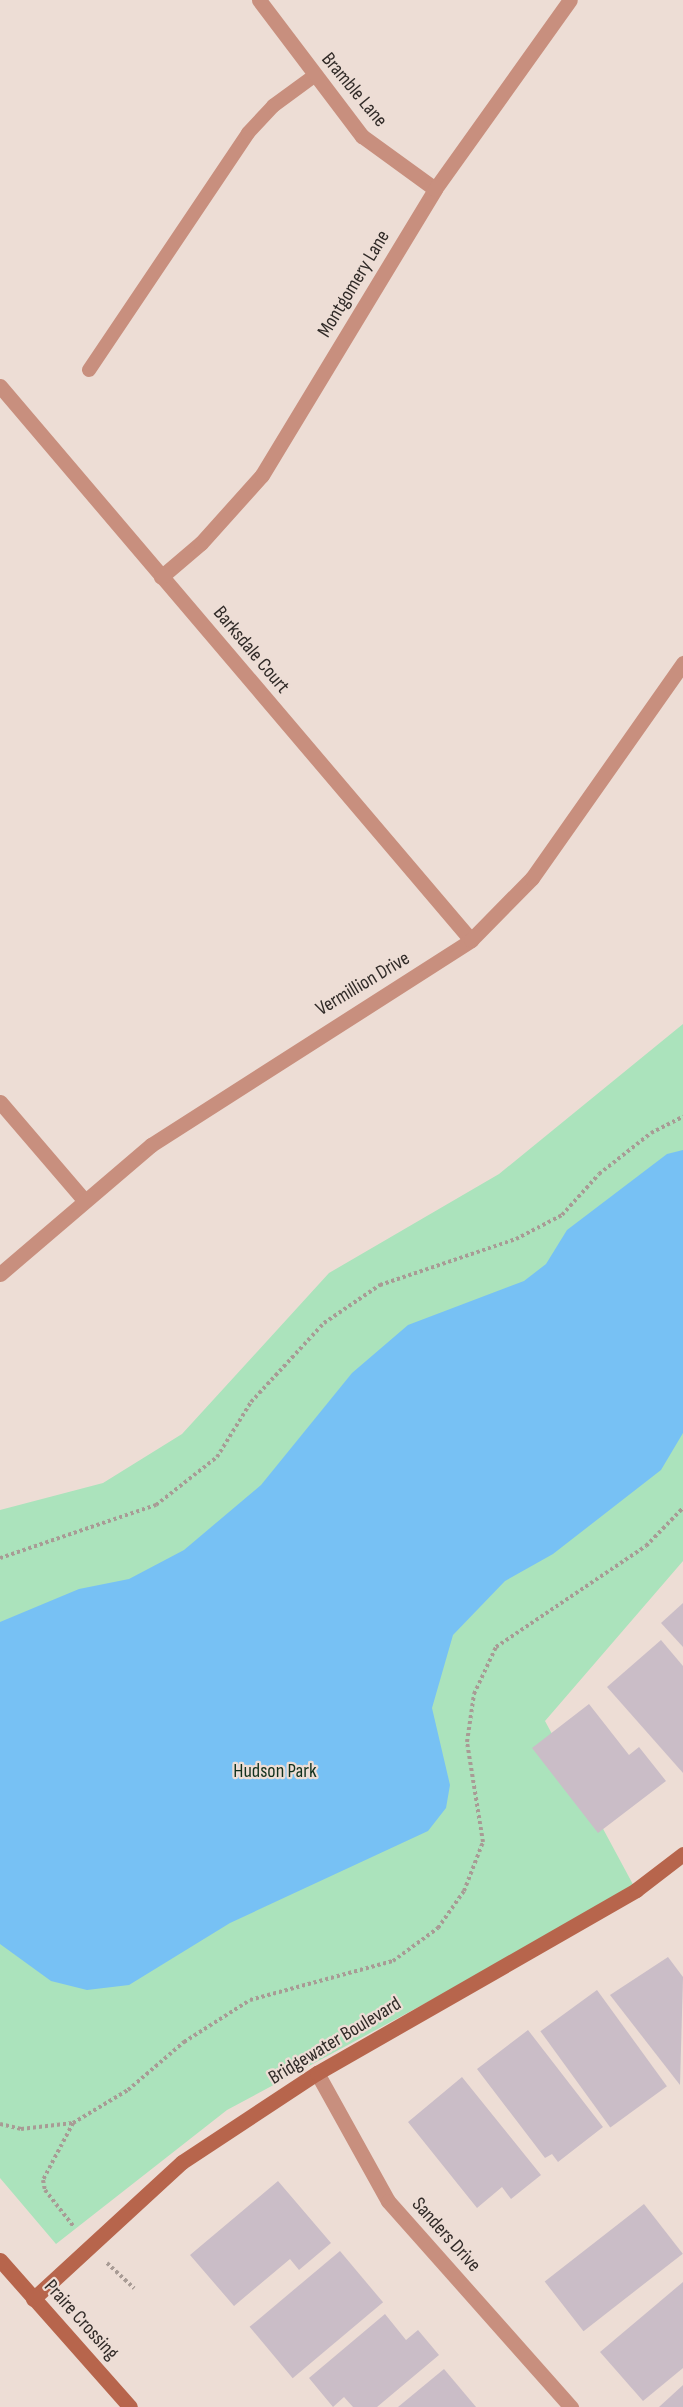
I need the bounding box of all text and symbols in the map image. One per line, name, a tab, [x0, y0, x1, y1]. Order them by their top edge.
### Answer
street label: Bramble Lane	[316, 48, 392, 132]
street label: Montgomery Lane	[313, 226, 395, 342]
street label: Barksdale Court	[208, 602, 294, 698]
street label: Vermillion Drive	[312, 947, 414, 1021]
park label: Hudson Park	[233, 1759, 317, 1783]
street label: Bridgewater Boulevard	[264, 1992, 406, 2090]
street label: Sanders Drive	[406, 2193, 486, 2277]
street label: Praire Crossing	[39, 2275, 123, 2365]

